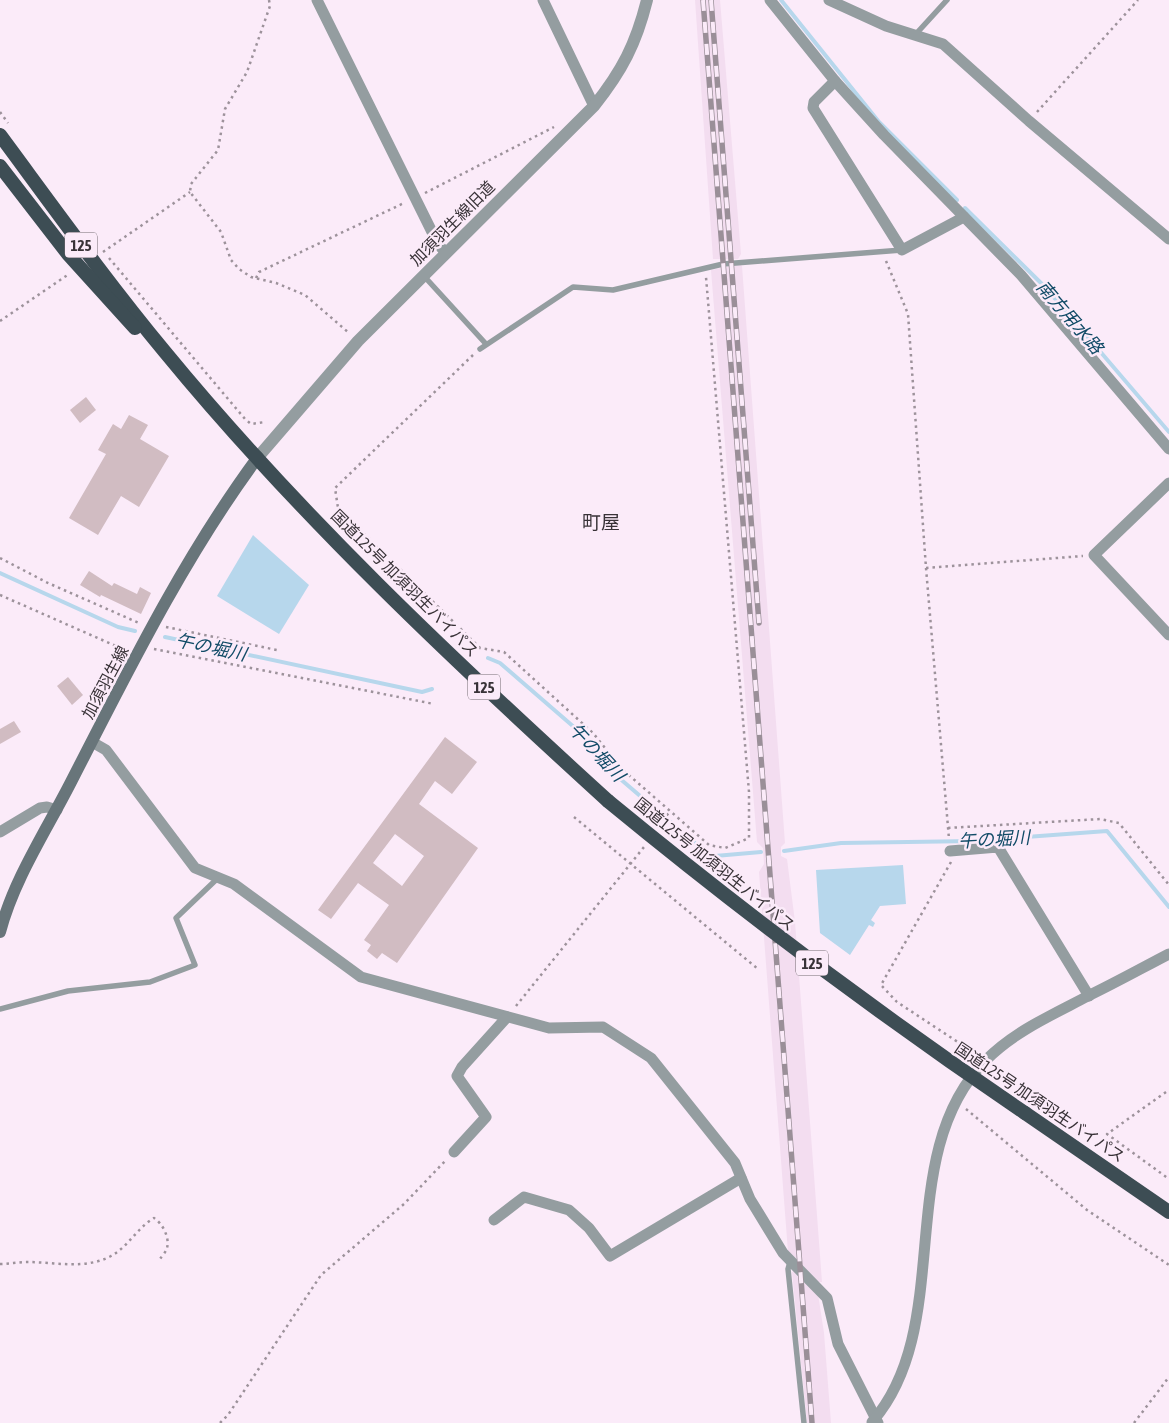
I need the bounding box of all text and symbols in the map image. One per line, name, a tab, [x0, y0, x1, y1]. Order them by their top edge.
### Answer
street label: 加須羽生線旧道	[406, 177, 498, 269]
road number: 125	[65, 232, 97, 258]
water label: 南方用水路	[1033, 276, 1109, 359]
street label: 国道125号 加須羽生バイパス	[328, 506, 482, 660]
district label: 町屋	[582, 511, 620, 533]
water label: 午の堀川	[174, 629, 250, 665]
street label: 加須羽生線	[78, 642, 132, 722]
road number: 125	[468, 674, 500, 700]
water label: 午の堀川	[565, 719, 631, 787]
street label: 国道125号 加須羽生バイパス	[631, 794, 799, 934]
water label: 午の堀川	[957, 827, 1032, 851]
road number: 125	[796, 950, 828, 976]
street label: 国道125号 加須羽生バイパス	[952, 1038, 1128, 1166]

